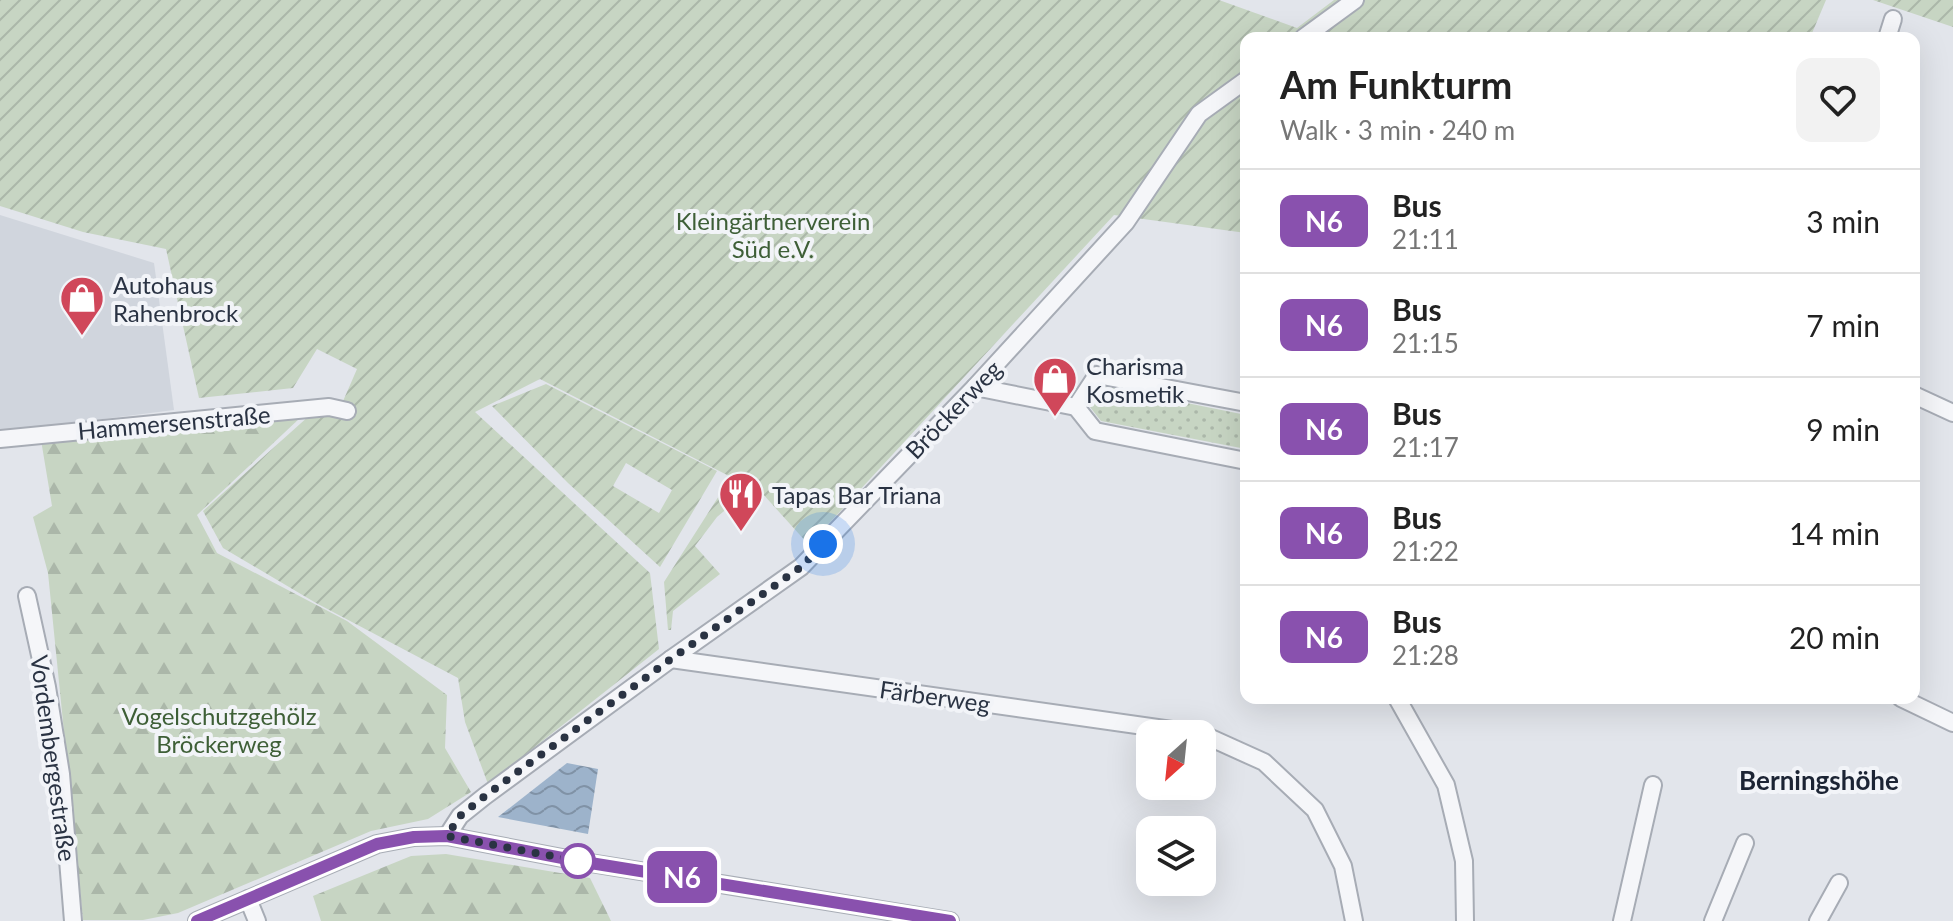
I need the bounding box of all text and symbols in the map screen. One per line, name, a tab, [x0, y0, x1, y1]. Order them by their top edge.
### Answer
button: heart	[1796, 58, 1880, 142]
text: Am Funkturm	[1280, 61, 1512, 107]
text: Walk · 3 min · 240 m	[1280, 114, 1515, 146]
text: Bus	[1392, 187, 1442, 223]
text: 3 min	[1806, 203, 1880, 239]
text: N6	[1305, 204, 1343, 238]
park label: Kleingärtnerverein Süd e.V.	[676, 206, 870, 263]
text: 21:11	[1392, 223, 1459, 255]
place label: Autohaus Rahenbrock	[113, 270, 239, 327]
shop icon: Autohaus Rahenbrock	[58, 274, 106, 337]
text: Bus	[1392, 291, 1442, 327]
text: 7 min	[1806, 307, 1880, 343]
text: N6	[1305, 308, 1343, 342]
text: 21:15	[1392, 327, 1459, 359]
place label: Charisma Kosmetik	[1086, 351, 1185, 408]
street label: Bröckerweg	[899, 354, 1007, 464]
shop icon: Charisma Kosmetik	[1031, 355, 1079, 418]
text: Bus	[1392, 395, 1442, 431]
street label: Hammersenstraße	[76, 399, 272, 445]
text: 9 min	[1806, 411, 1880, 447]
text: N6	[1305, 412, 1343, 446]
text: 21:17	[1392, 431, 1459, 463]
restaurant icon: Tapas Bar Triana	[717, 470, 765, 533]
place label: Tapas Bar Triana	[772, 480, 941, 509]
text: Bus	[1392, 499, 1442, 535]
text: 14 min	[1789, 515, 1880, 551]
text: N6	[1305, 516, 1343, 550]
your location	[803, 524, 843, 564]
text: 21:22	[1392, 535, 1459, 567]
text: Bus	[1392, 603, 1442, 639]
text: 20 min	[1789, 619, 1880, 655]
text: N6	[1305, 620, 1343, 654]
text: 21:28	[1392, 639, 1459, 671]
street label: Vordembergestraße	[25, 653, 83, 863]
street label: Färberweg	[878, 674, 992, 718]
park label: Vogelschutzgehölz Bröckerweg	[121, 701, 317, 758]
north arrow	[1136, 720, 1216, 800]
map controls	[1136, 720, 1216, 896]
district label: Berningshöhe	[1739, 764, 1899, 796]
button: layers	[1136, 816, 1216, 896]
unlabelled marker	[561, 844, 595, 878]
line badge: N6	[646, 851, 718, 903]
text: N6	[663, 860, 701, 894]

